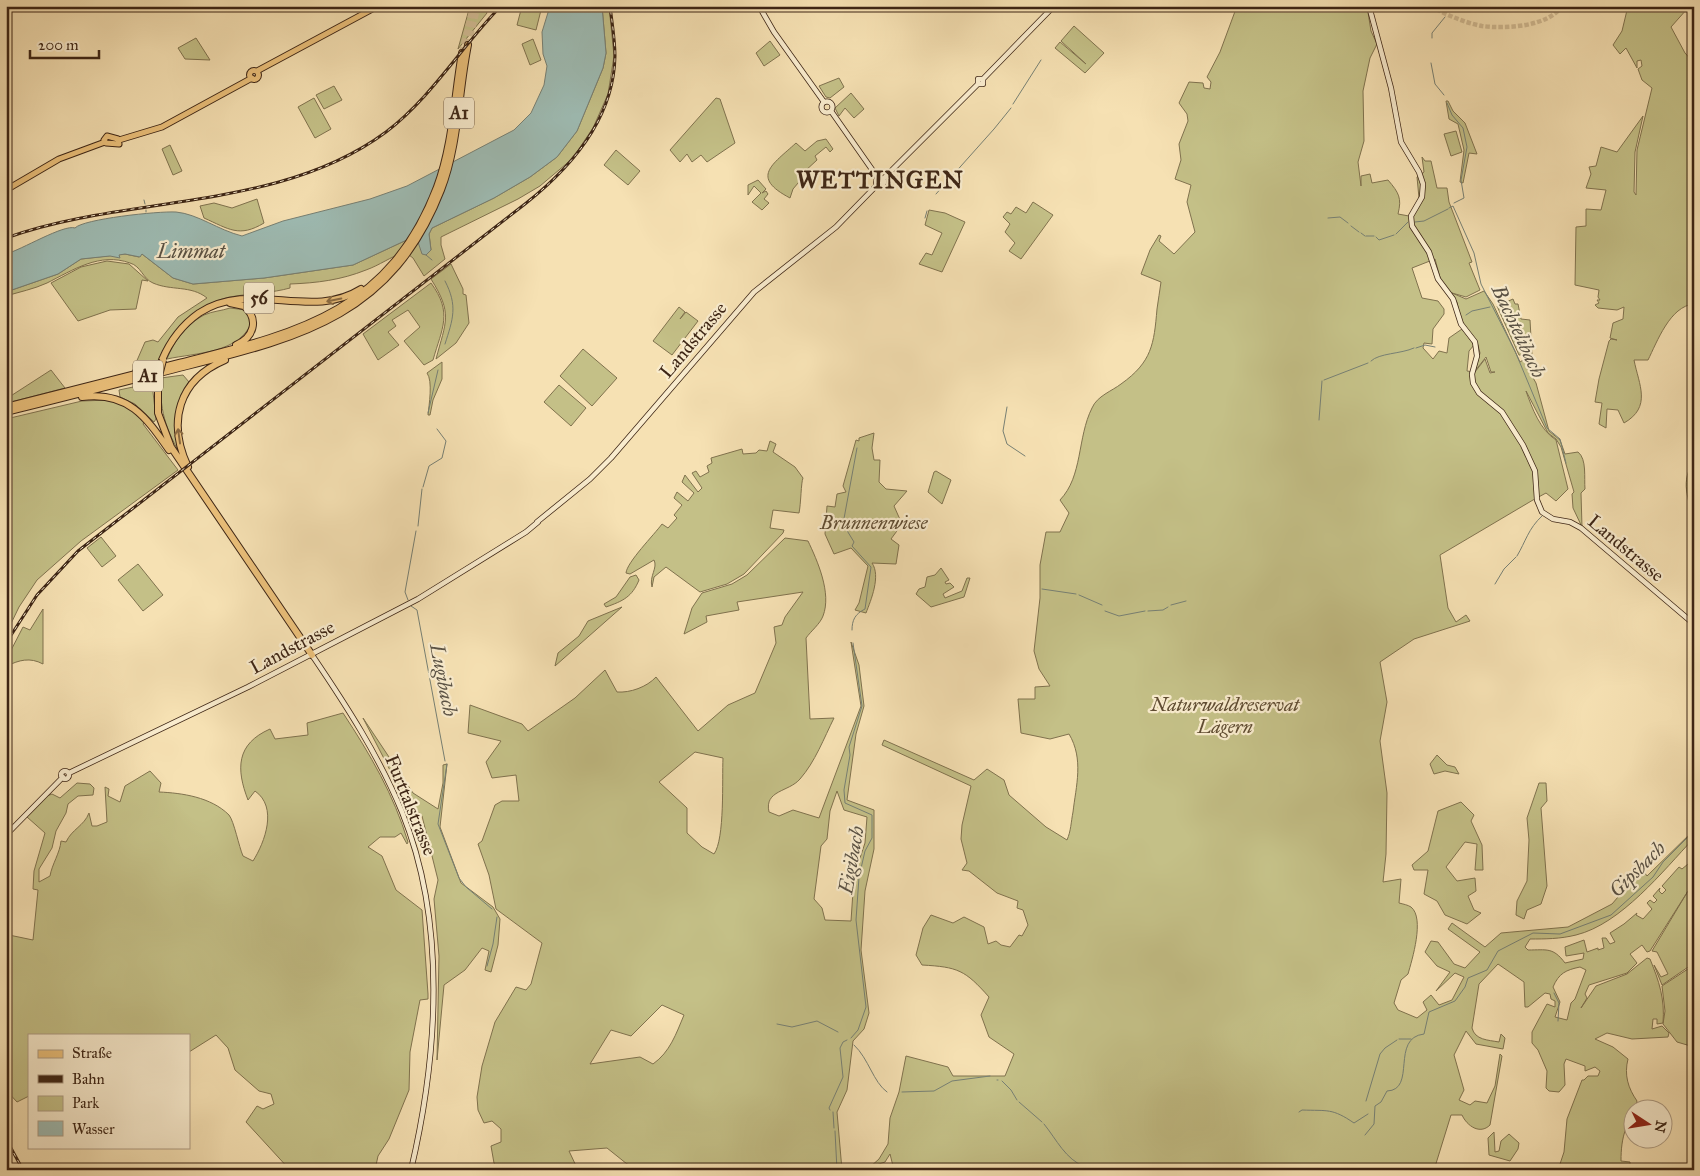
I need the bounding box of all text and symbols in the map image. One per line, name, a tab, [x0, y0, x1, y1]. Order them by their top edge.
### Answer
scale bar	[30, 28, 99, 60]
text: 200 m	[38, 36, 79, 54]
road number: A1	[444, 98, 474, 128]
district label: WETTINGEN	[796, 165, 964, 195]
water label: Limmat	[156, 239, 227, 263]
water label: Bachtelibach	[1487, 280, 1551, 382]
road number: 56	[244, 282, 274, 314]
one-way arrow	[326, 296, 342, 305]
street label: Landstrasse	[654, 297, 732, 383]
road number: A1	[133, 361, 163, 392]
one-way arrow	[174, 429, 184, 445]
street label: Landstrasse	[1583, 509, 1669, 587]
park label: Brunnenwiese	[819, 511, 929, 534]
street label: Landstrasse	[246, 615, 338, 679]
water label: Lugibach	[425, 641, 463, 719]
park label: Naturwaldreservat Lägern	[1150, 693, 1300, 738]
street label: Furttalstrasse	[380, 751, 442, 859]
water label: Eigibach	[833, 824, 869, 897]
water label: Gipsbach	[1604, 836, 1671, 903]
legend	[28, 1034, 190, 1148]
text: Straße	[72, 1044, 112, 1062]
text: Bahn	[72, 1070, 105, 1088]
text: Park	[72, 1094, 99, 1112]
north arrow	[1622, 1098, 1672, 1148]
text: N	[1651, 1119, 1670, 1134]
text: Wasser	[72, 1120, 115, 1138]

